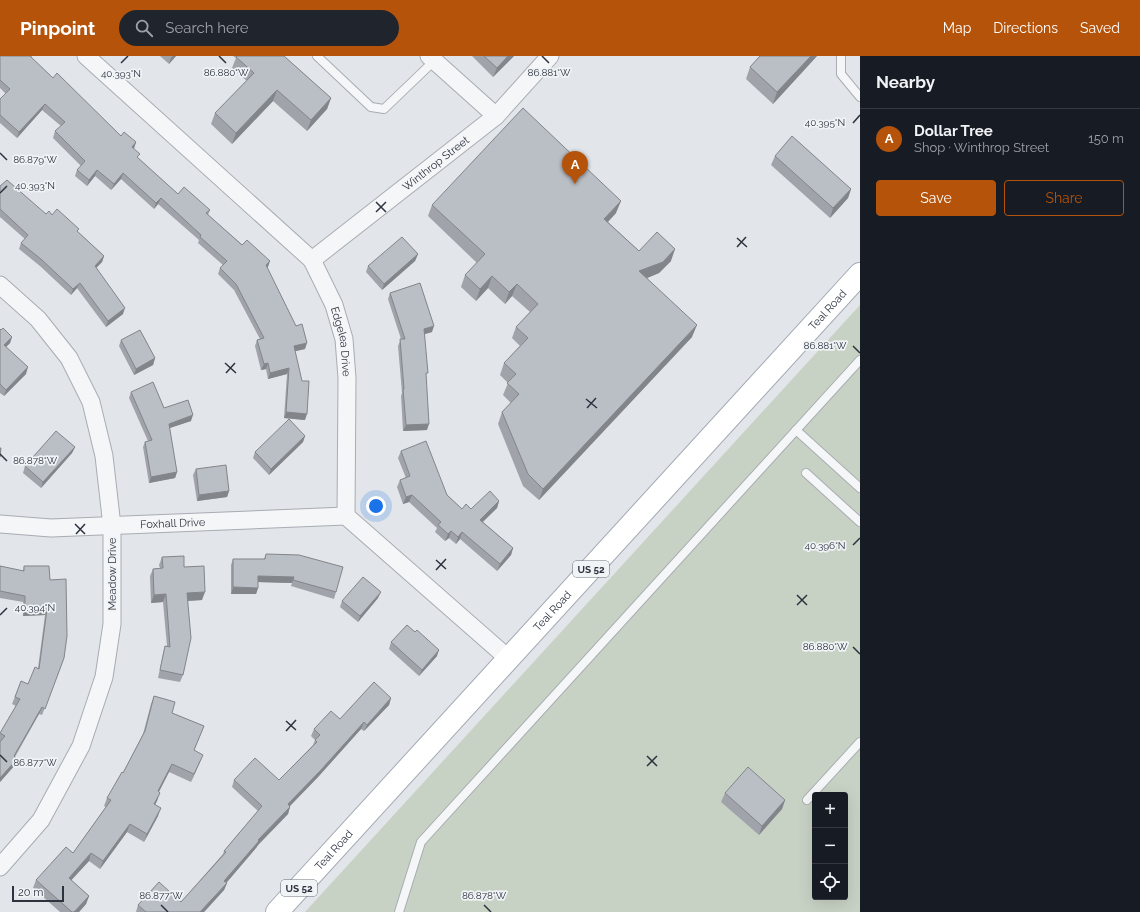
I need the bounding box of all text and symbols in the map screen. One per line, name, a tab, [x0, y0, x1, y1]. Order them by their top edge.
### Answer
search box	[119, 10, 399, 46]
text: Pinpoint	[20, 17, 95, 39]
icon: search	[133, 17, 155, 39]
text: Search here	[165, 19, 249, 37]
text: Map	[943, 20, 971, 36]
text: Directions	[993, 20, 1058, 36]
text: Saved	[1080, 20, 1120, 36]
text: 86.880°W	[204, 67, 249, 78]
text: 86.881°W	[528, 67, 571, 78]
text: 40.393°N	[101, 68, 141, 79]
text: Nearby	[876, 72, 935, 92]
text: 40.395°N	[805, 117, 845, 128]
text: Dollar Tree	[914, 122, 993, 140]
text: A	[885, 131, 893, 146]
text: 150 m	[1088, 131, 1124, 146]
street label: Winthrop Street	[400, 133, 472, 194]
text: Shop · Winthrop Street	[914, 140, 1049, 155]
pin: A	[562, 151, 588, 184]
text: 86.879°W	[13, 154, 57, 165]
text: 40.393°N	[15, 180, 55, 191]
button: Save	[876, 180, 996, 216]
button: Share	[1004, 180, 1124, 216]
street label: Teal Road	[806, 287, 850, 333]
street label: Edgelea Drive	[328, 305, 353, 378]
text: 86.881°W	[804, 340, 847, 351]
text: 86.878°W	[13, 455, 58, 466]
your location	[366, 496, 386, 516]
street label: Foxhall Drive	[140, 516, 206, 531]
street label: Meadow Drive	[106, 537, 119, 610]
text: 40.396°N	[804, 540, 846, 551]
road number: US 52	[573, 561, 609, 577]
street label: Teal Road	[531, 588, 574, 634]
text: 40.394°N	[15, 602, 55, 613]
text: 86.880°W	[803, 641, 848, 652]
text: 86.877°W	[13, 757, 57, 768]
map controls	[812, 792, 848, 900]
button: +	[812, 792, 848, 828]
street label: Teal Road	[312, 827, 356, 873]
button: −	[812, 828, 848, 864]
button: locate	[812, 864, 848, 900]
road number: US 52	[281, 880, 317, 896]
scale bar	[12, 884, 64, 903]
text: 20 m	[18, 886, 43, 899]
text: 86.877°W	[139, 890, 183, 901]
text: 86.878°W	[462, 890, 507, 901]

